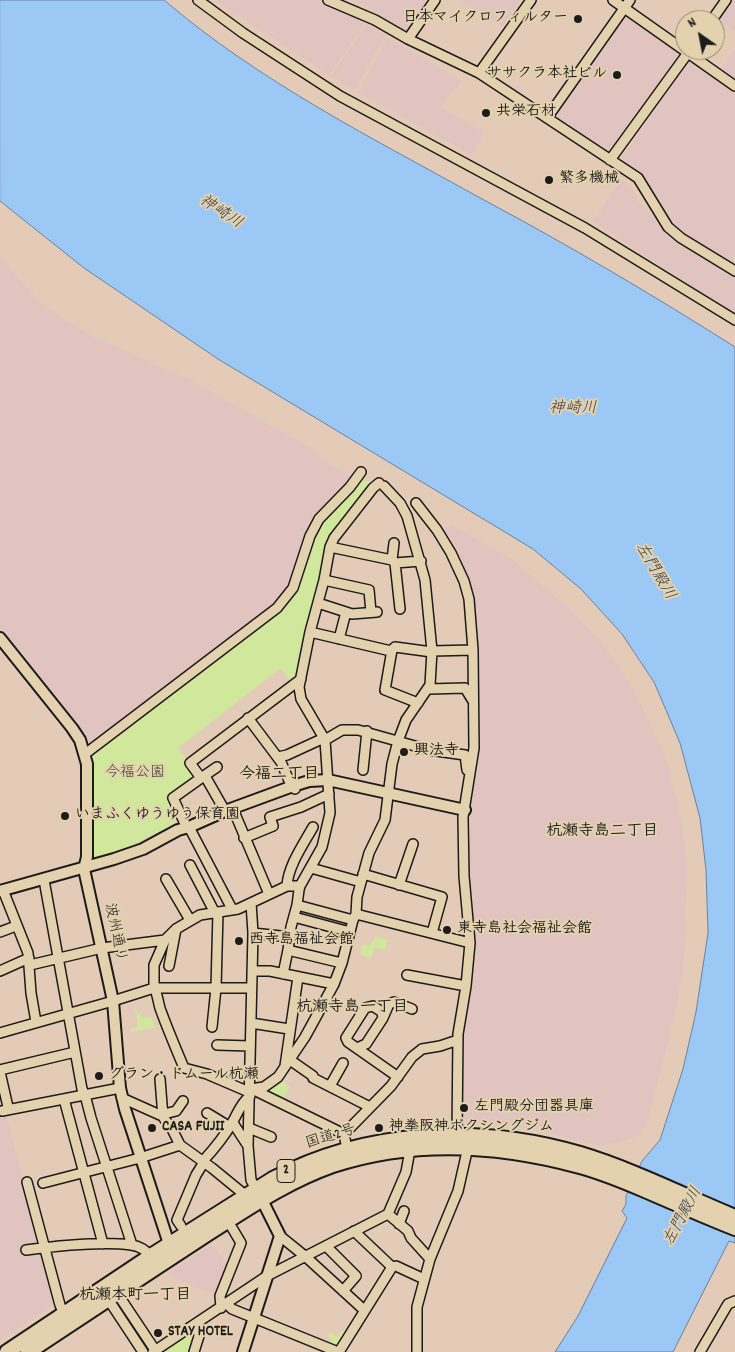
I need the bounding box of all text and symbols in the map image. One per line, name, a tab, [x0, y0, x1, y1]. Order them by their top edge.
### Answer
place label: 日本マイクロフィルター	[403, 10, 568, 28]
north arrow	[675, 10, 725, 60]
marker: 日本マイクロフィルター	[572, 13, 584, 25]
text: N	[684, 13, 701, 34]
place label: ササクラ本社ビル	[487, 66, 607, 84]
marker: ササクラ本社ビル	[611, 69, 623, 81]
place label: 共栄石材	[496, 104, 556, 122]
marker: 共栄石材	[480, 107, 492, 119]
place label: 繁多機械	[559, 171, 619, 189]
marker: 繁多機械	[543, 174, 555, 186]
water label: 神崎川	[195, 192, 245, 234]
water label: 神崎川	[549, 400, 597, 420]
water label: 左門殿川	[629, 540, 679, 604]
place label: 興法寺	[414, 743, 459, 761]
marker: 興法寺	[398, 746, 410, 758]
park label: 今福公園	[105, 765, 165, 783]
district label: 今福二丁目	[239, 766, 319, 786]
place label: いまふくゆうゆう保育園	[75, 807, 240, 825]
marker: いまふくゆうゆう保育園	[59, 810, 71, 822]
district label: 杭瀬寺島二丁目	[546, 823, 658, 843]
street label: 波州通り	[99, 902, 129, 964]
place label: 東寺島社会福祉会館	[457, 921, 592, 939]
marker: 東寺島社会福祉会館	[441, 924, 453, 936]
place label: 西寺島福祉会館	[249, 932, 354, 950]
marker: 西寺島福祉会館	[233, 935, 245, 947]
district label: 杭瀬寺島一丁目	[296, 999, 408, 1019]
place label: グラン・ドムール杭瀬	[109, 1067, 259, 1085]
marker: グラン・ドムール杭瀬	[93, 1070, 105, 1082]
place label: 左門殿分団器具庫	[474, 1099, 594, 1117]
marker: 左門殿分団器具庫	[458, 1102, 470, 1114]
place label: CASA FUJII	[162, 1119, 225, 1137]
place label: 神拳阪神ボクシングジム	[389, 1119, 554, 1137]
marker: CASA FUJII	[146, 1122, 158, 1134]
street label: 国道2号	[304, 1122, 358, 1154]
marker: 神拳阪神ボクシングジム	[373, 1122, 385, 1134]
road number: 2	[277, 1160, 295, 1182]
water label: 左門殿川	[661, 1184, 707, 1250]
district label: 杭瀬本町一丁目	[79, 1287, 191, 1307]
place label: STAY HOTEL	[168, 1324, 233, 1342]
marker: STAY HOTEL	[152, 1327, 164, 1339]

